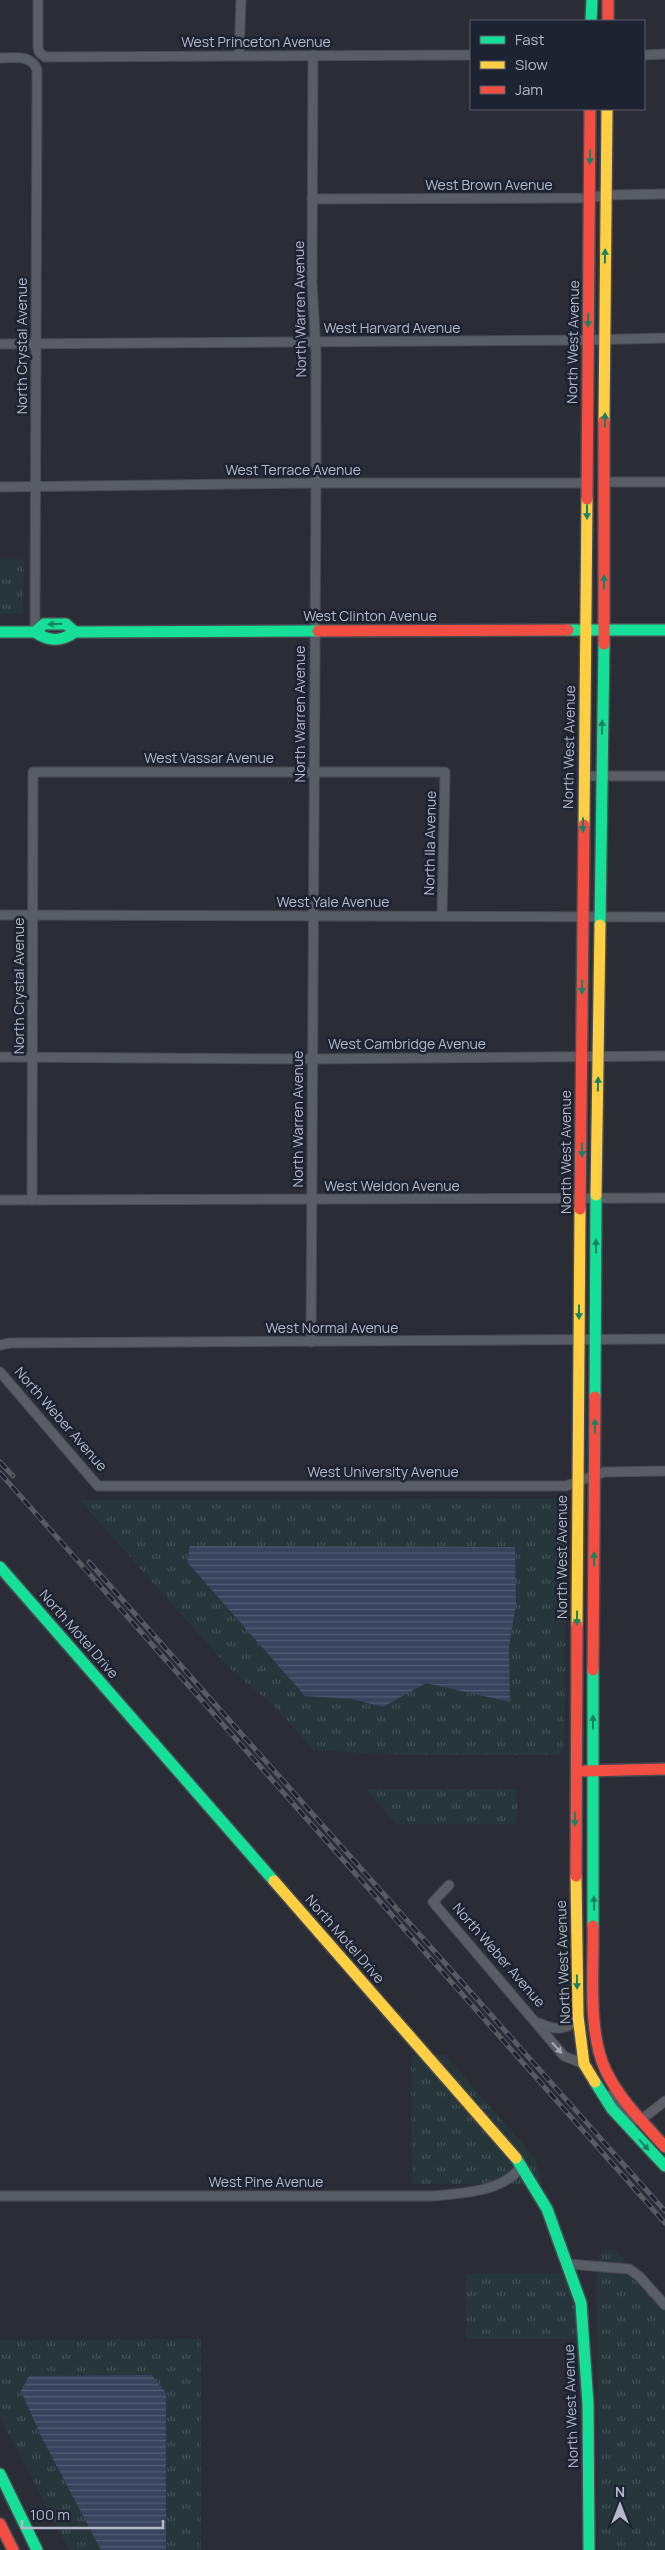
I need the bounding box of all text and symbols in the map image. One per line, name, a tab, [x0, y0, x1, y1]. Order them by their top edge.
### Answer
legend	[470, 20, 645, 110]
text: Fast	[515, 29, 544, 50]
street label: West Princeton Avenue	[181, 32, 331, 51]
text: Slow	[515, 54, 548, 75]
text: Jam	[515, 79, 543, 100]
one-way arrow	[585, 150, 593, 166]
street label: West Brown Avenue	[425, 175, 553, 194]
street label: North Warren Avenue	[289, 240, 310, 378]
one-way arrow	[601, 248, 609, 264]
street label: North Crystal Avenue	[12, 278, 31, 414]
street label: North West Avenue	[562, 280, 583, 404]
one-way arrow	[584, 312, 592, 328]
street label: West Harvard Avenue	[323, 318, 461, 337]
one-way arrow	[601, 411, 609, 427]
street label: West Terrace Avenue	[225, 460, 361, 479]
one-way arrow	[583, 504, 591, 520]
one-way arrow	[600, 574, 608, 590]
street label: West Clinton Avenue	[303, 606, 437, 625]
one-way arrow	[47, 620, 63, 628]
street label: North Warren Avenue	[290, 646, 309, 782]
street label: North West Avenue	[558, 685, 579, 809]
one-way arrow	[598, 719, 606, 735]
street label: West Vassar Avenue	[144, 748, 274, 767]
street label: North Ila Avenue	[419, 790, 440, 895]
one-way arrow	[579, 817, 587, 833]
street label: West Yale Avenue	[277, 892, 389, 911]
street label: North Crystal Avenue	[9, 918, 28, 1054]
one-way arrow	[578, 980, 586, 996]
street label: West Cambridge Avenue	[328, 1034, 486, 1053]
street label: North Warren Avenue	[288, 1051, 307, 1187]
one-way arrow	[594, 1076, 602, 1092]
street label: North West Avenue	[556, 1090, 575, 1214]
one-way arrow	[578, 1142, 586, 1158]
street label: West Weldon Avenue	[324, 1176, 460, 1195]
one-way arrow	[592, 1238, 600, 1254]
one-way arrow	[575, 1305, 583, 1321]
street label: West Normal Avenue	[266, 1318, 398, 1337]
street label: North Weber Avenue	[11, 1363, 112, 1475]
one-way arrow	[591, 1418, 599, 1434]
street label: West University Avenue	[307, 1462, 459, 1481]
street label: North West Avenue	[552, 1495, 571, 1619]
one-way arrow	[590, 1551, 598, 1567]
street label: North Motel Drive	[35, 1585, 123, 1682]
one-way arrow	[573, 1610, 581, 1626]
one-way arrow	[589, 1714, 597, 1730]
one-way arrow	[571, 1812, 579, 1828]
street label: North Motel Drive	[301, 1890, 389, 1987]
one-way arrow	[590, 1894, 598, 1910]
street label: North Weber Avenue	[449, 1899, 550, 2011]
street label: North West Avenue	[551, 1900, 574, 2024]
one-way arrow	[573, 1974, 581, 1990]
one-way arrow	[551, 2042, 563, 2054]
one-way arrow	[638, 2139, 650, 2151]
street label: West Pine Avenue	[208, 2172, 324, 2191]
street label: North West Avenue	[559, 2344, 582, 2468]
north arrow	[595, 2480, 645, 2530]
text: N	[615, 2482, 625, 2501]
scale bar	[22, 2498, 164, 2530]
text: 100 m	[30, 2504, 70, 2525]

